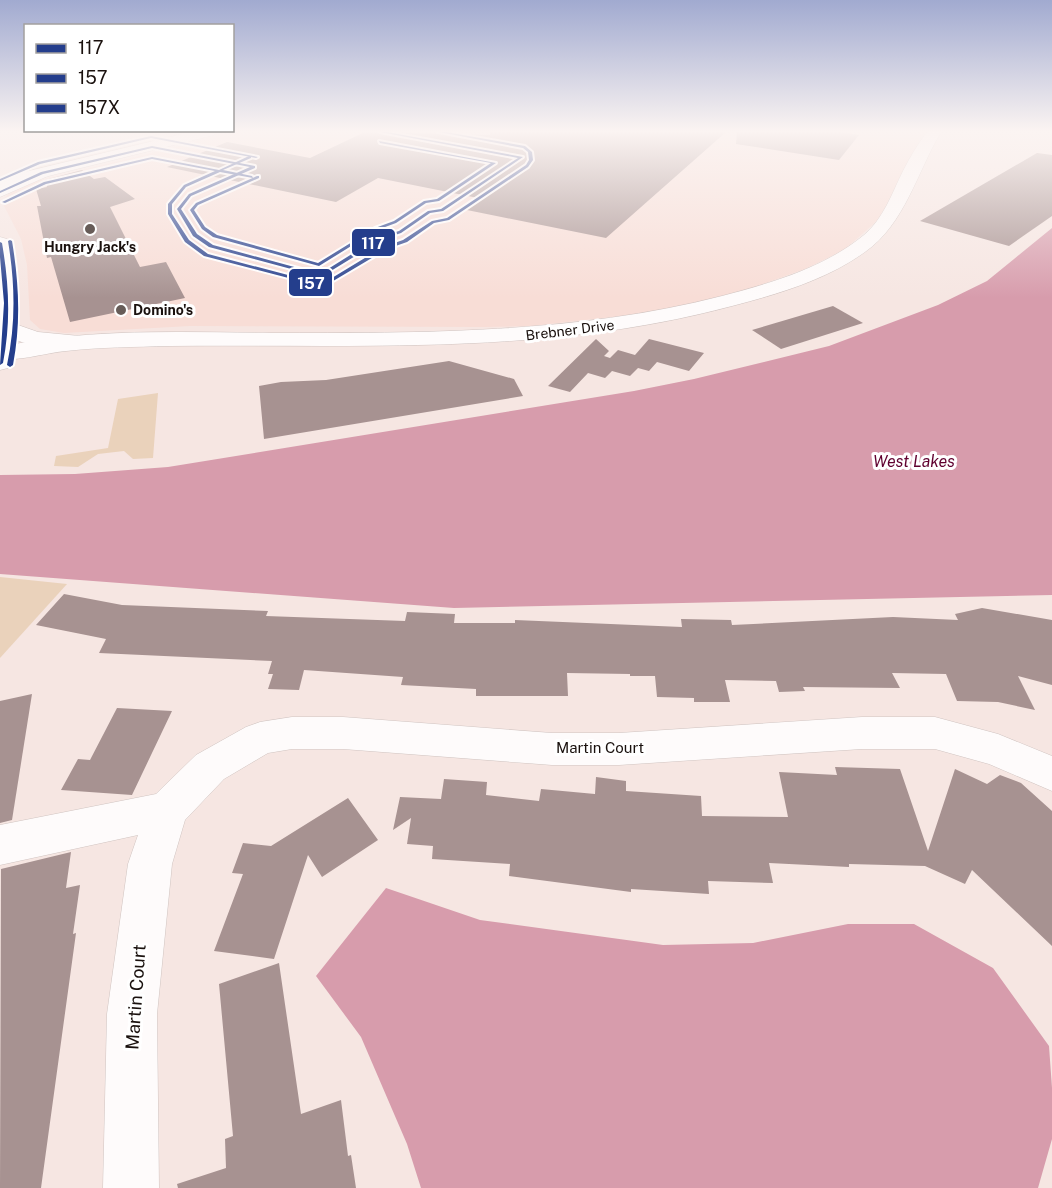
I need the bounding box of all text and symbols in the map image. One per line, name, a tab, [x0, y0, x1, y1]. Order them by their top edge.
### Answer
legend	[24, 24, 234, 132]
text: 117	[78, 37, 103, 58]
text: 157	[78, 67, 108, 88]
text: 157X	[78, 97, 120, 118]
marker: Hungry Jack's	[83, 222, 97, 236]
line badge: 117	[351, 228, 396, 257]
text: 117	[361, 234, 385, 253]
place label: Hungry Jack's	[44, 239, 136, 255]
line badge: 157	[288, 268, 333, 297]
text: 157	[297, 274, 325, 293]
place label: Domino's	[133, 302, 193, 318]
marker: Domino's	[114, 303, 128, 317]
street label: Brebner Drive	[525, 317, 615, 343]
water label: West Lakes	[873, 452, 955, 471]
street label: Martin Court	[556, 739, 644, 756]
street label: Martin Court	[121, 943, 150, 1050]

